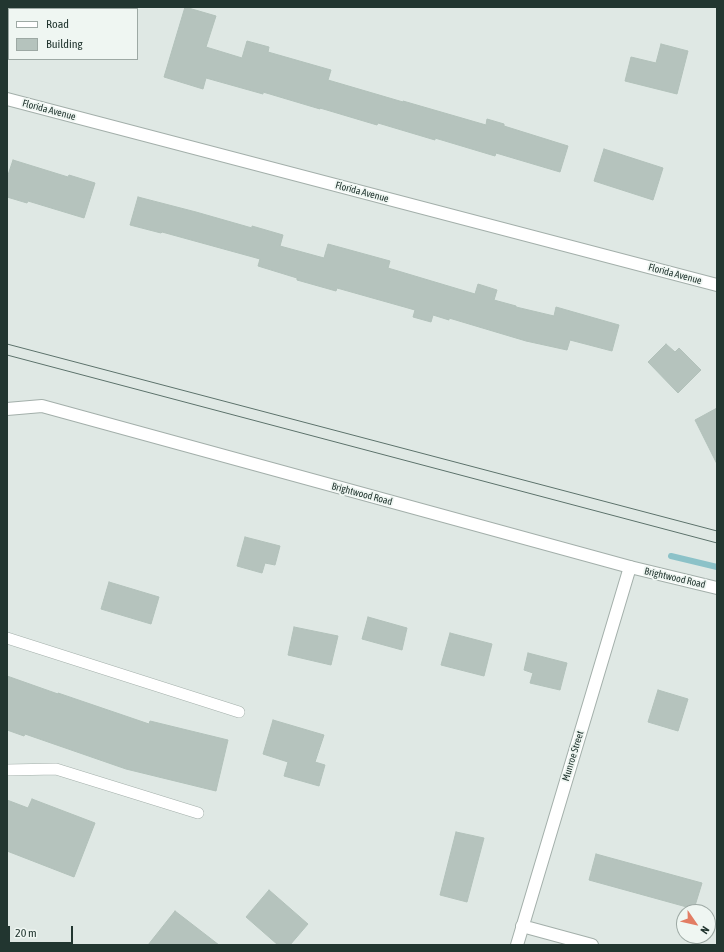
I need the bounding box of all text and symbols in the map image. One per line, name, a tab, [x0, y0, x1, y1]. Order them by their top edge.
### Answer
legend	[8, 8, 138, 60]
text: Road	[46, 17, 69, 31]
text: Building	[46, 37, 83, 51]
street label: Florida Avenue	[21, 97, 77, 123]
street label: Florida Avenue	[334, 179, 390, 205]
street label: Florida Avenue	[647, 261, 703, 287]
street label: Brightwood Road	[330, 480, 394, 508]
street label: Brightwood Road	[643, 565, 707, 591]
street label: Munroe Street	[560, 729, 586, 783]
north arrow	[676, 904, 716, 944]
scale bar	[10, 918, 75, 944]
text: N	[698, 924, 712, 936]
text: 20 m	[15, 926, 37, 940]

